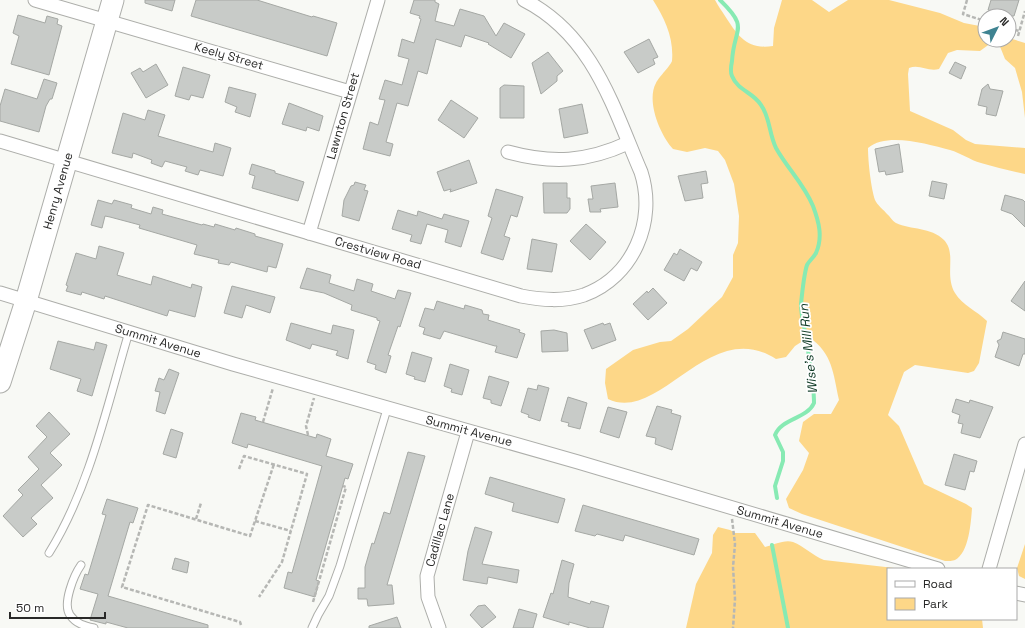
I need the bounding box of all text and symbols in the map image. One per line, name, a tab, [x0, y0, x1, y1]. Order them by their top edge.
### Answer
north arrow	[977, 8, 1017, 48]
text: N	[997, 14, 1012, 29]
street label: Keely Street	[193, 38, 265, 74]
street label: Lawnton Street	[323, 71, 363, 161]
street label: Henry Avenue	[39, 151, 77, 231]
street label: Crestview Road	[333, 233, 423, 273]
water label: Wise's Mill Run	[795, 302, 821, 395]
street label: Summit Avenue	[113, 320, 203, 362]
street label: Summit Avenue	[424, 412, 514, 450]
street label: Cadillac Lane	[422, 491, 458, 569]
street label: Summit Avenue	[735, 502, 825, 542]
legend	[887, 568, 1017, 620]
text: Road	[923, 576, 952, 592]
scale bar	[10, 594, 105, 620]
text: Park	[923, 596, 948, 612]
text: 50 m	[16, 600, 44, 616]

